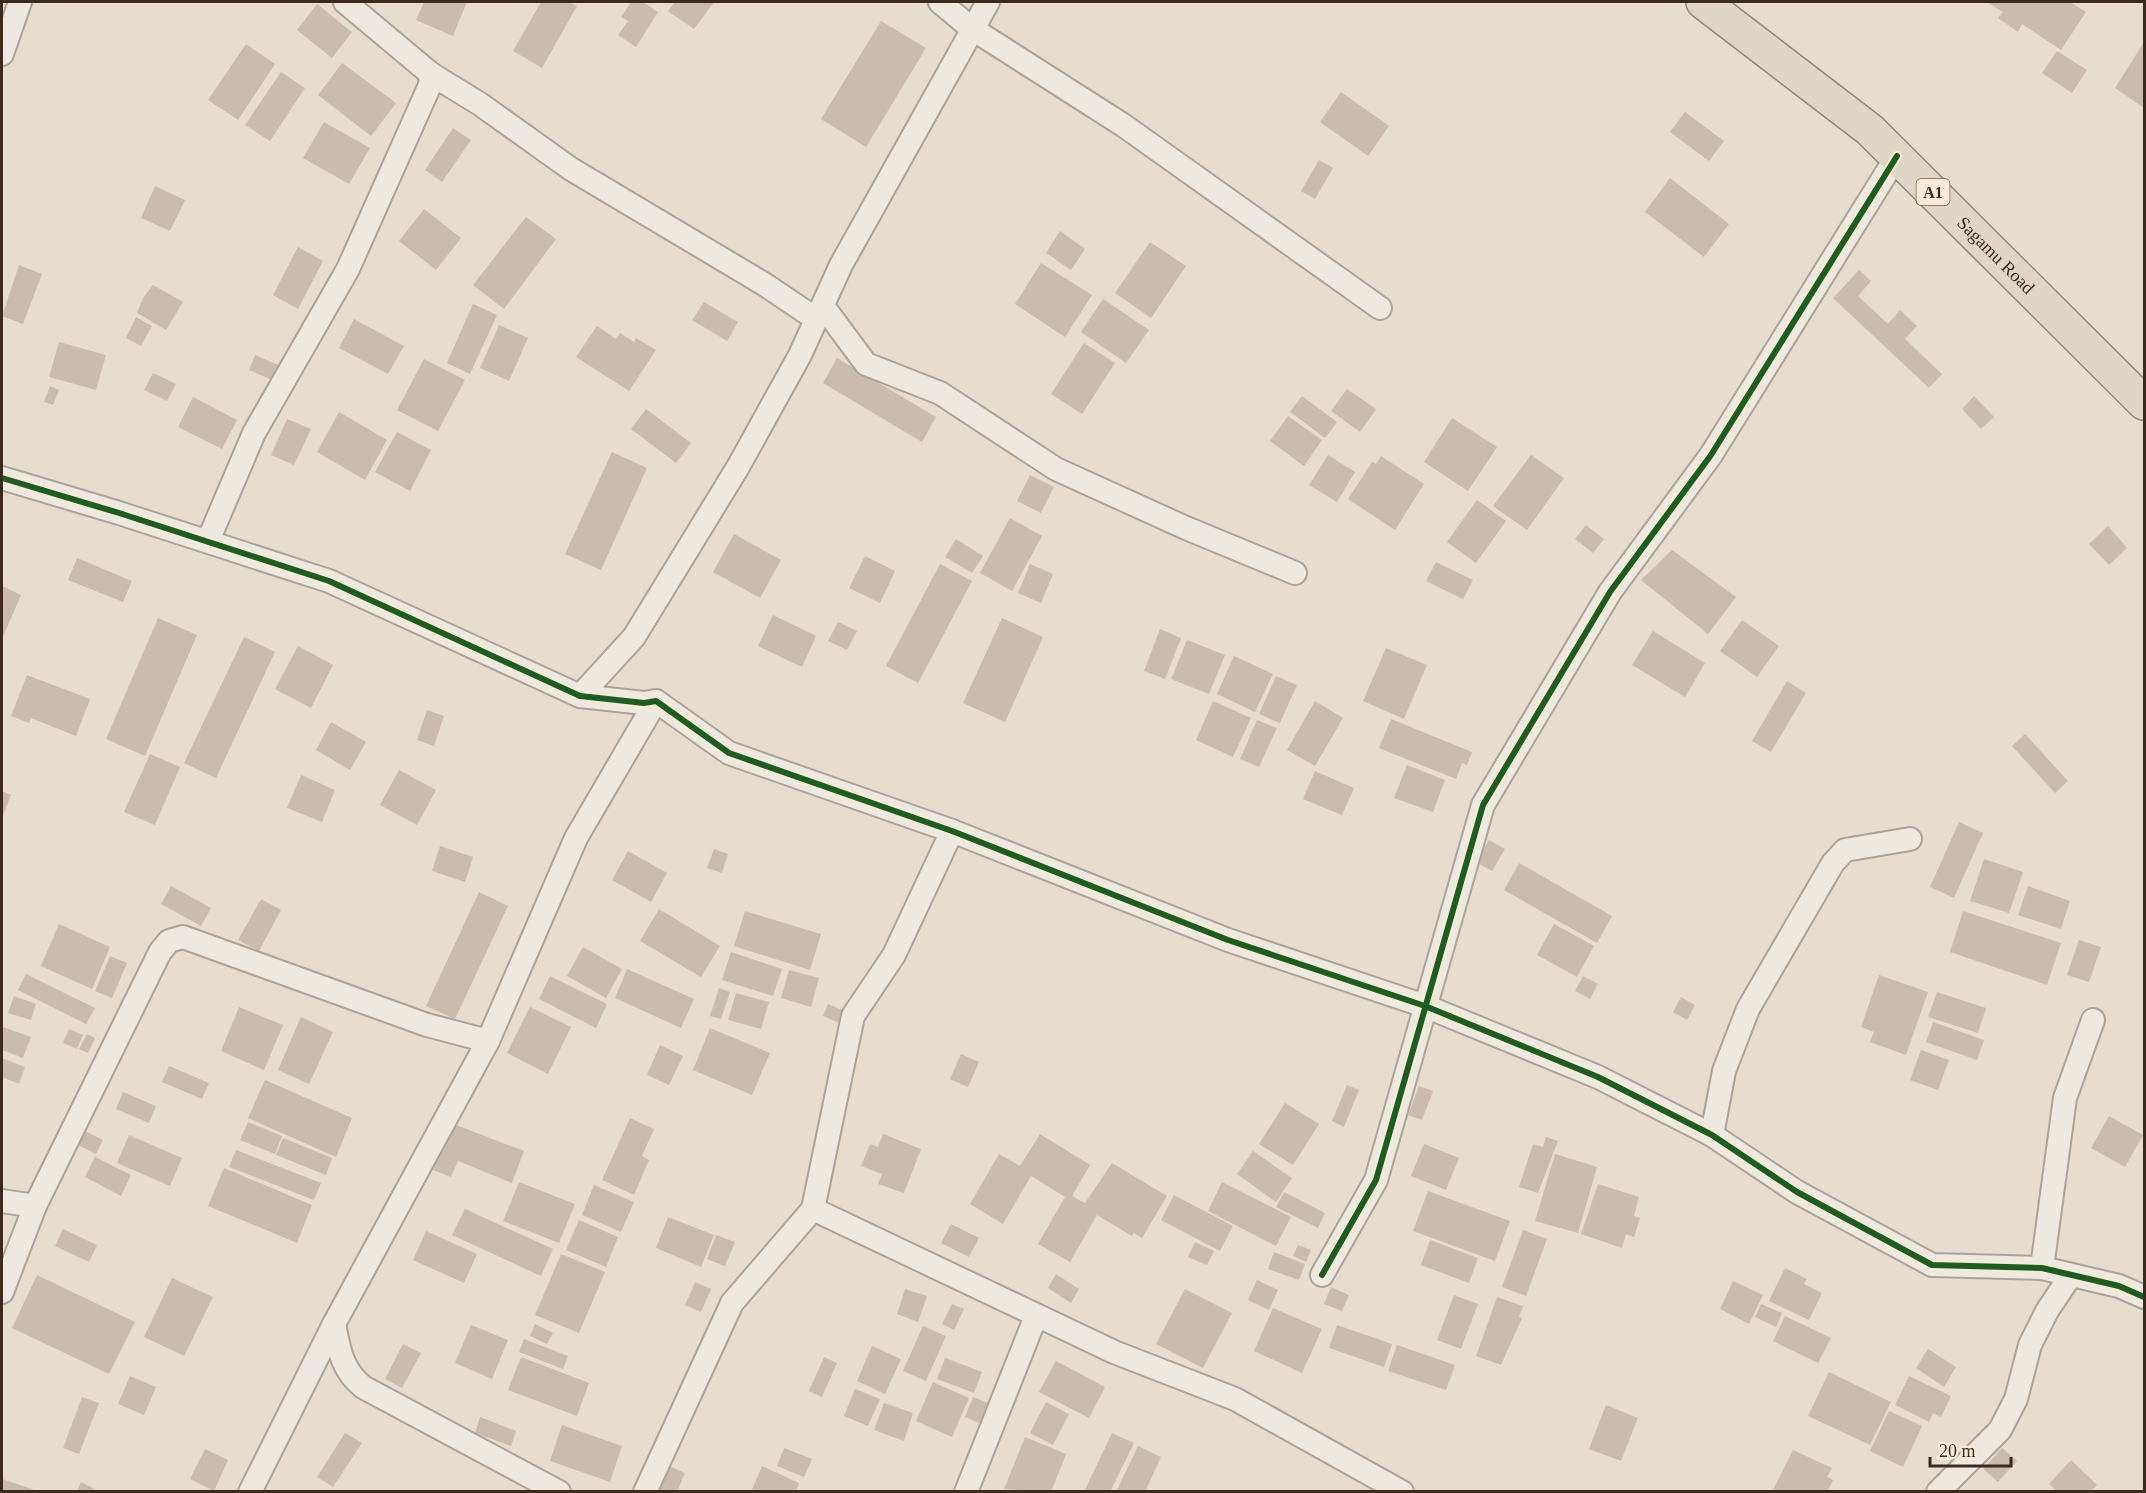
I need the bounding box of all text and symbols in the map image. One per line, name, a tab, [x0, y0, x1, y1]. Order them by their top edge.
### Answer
road number: A1	[1916, 179, 1950, 205]
street label: Sagamu Road	[1953, 213, 2038, 298]
scale bar	[1930, 1430, 2011, 1468]
text: 20 m	[1939, 1441, 1976, 1461]

